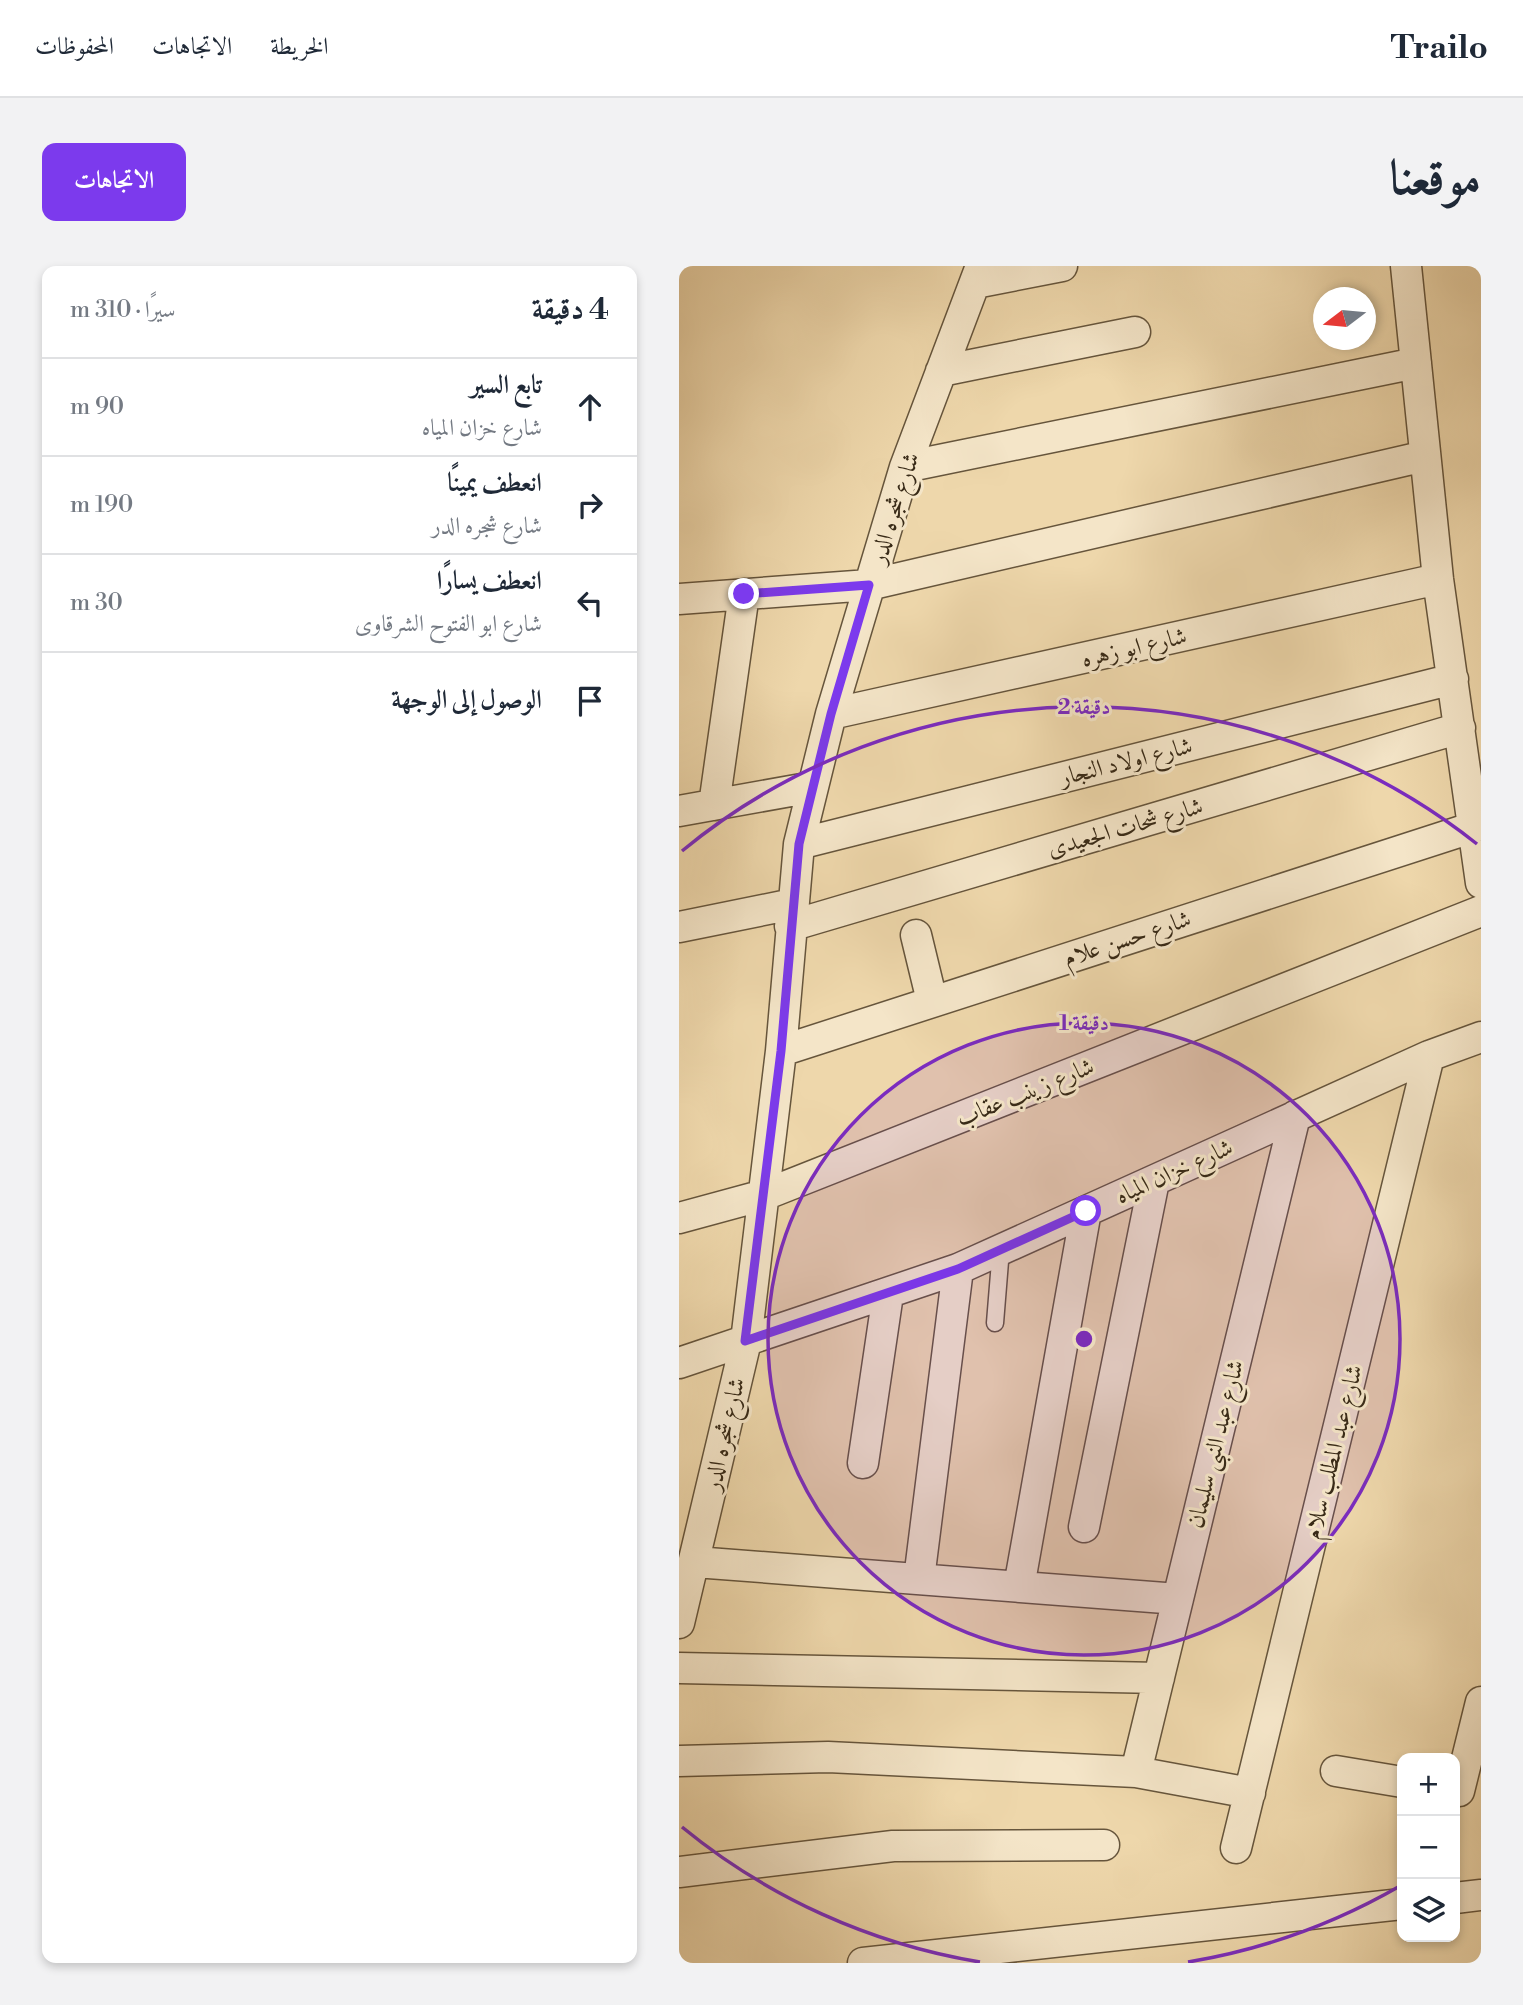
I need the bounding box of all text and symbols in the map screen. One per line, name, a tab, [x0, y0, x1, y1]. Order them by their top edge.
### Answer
text: Trailo	[1391, 28, 1488, 69]
text: المحفوظات	[35, 32, 114, 62]
text: الاتجاهات	[152, 32, 232, 62]
text: الخريطة	[270, 32, 329, 62]
button: الاتجاهات	[42, 143, 186, 221]
text: موقعنا	[1389, 149, 1481, 210]
north arrow	[1313, 287, 1376, 350]
text: 4 دقيقة	[532, 291, 609, 329]
text: سيرًا · 310 m	[70, 296, 175, 324]
text: تابع السير	[470, 369, 542, 401]
icon: ahead	[571, 388, 609, 426]
text: 90 m	[70, 393, 124, 421]
text: شارع خزان المياه	[422, 414, 542, 442]
street label: شارع شجره الدر	[862, 449, 931, 571]
text: انعطف يمينًا	[447, 467, 542, 499]
icon: right	[571, 486, 609, 524]
text: 190 m	[70, 491, 133, 519]
text: شارع شجره الدر	[432, 512, 542, 540]
text: انعطف يسارًا	[437, 565, 542, 597]
route end	[728, 578, 759, 609]
icon: left	[571, 584, 609, 622]
text: 30 m	[70, 589, 123, 617]
text: شارع ابو الفتوح الشرقاوى	[355, 610, 542, 638]
street label: شارع ابو زهره	[1079, 621, 1191, 679]
icon: arrive	[571, 682, 609, 720]
text: الوصول إلى الوجهة	[391, 684, 542, 716]
text: 2 دقيقة	[1057, 695, 1111, 721]
street label: شارع اولاد النجار	[1055, 731, 1197, 797]
street label: شارع شحات الجعيدى	[1044, 791, 1208, 868]
street label: شارع حسن علام	[1060, 904, 1196, 978]
text: 1 دقيقة	[1059, 1011, 1109, 1037]
street label: شارع زينب عقاب	[952, 1052, 1100, 1138]
street label: شارع خزان المياه	[1111, 1133, 1239, 1215]
route start	[1070, 1195, 1101, 1226]
centre of rings	[1072, 1327, 1096, 1351]
street label: شارع عبد النبى سليمان	[1181, 1357, 1255, 1532]
street label: شارع عبد المطلب سلام	[1298, 1362, 1375, 1544]
street label: شارع شجره الدر	[697, 1375, 756, 1497]
map controls	[1397, 1753, 1460, 1942]
button: +	[1397, 1753, 1460, 1816]
button: −	[1397, 1816, 1460, 1879]
button: layers	[1397, 1879, 1460, 1942]

